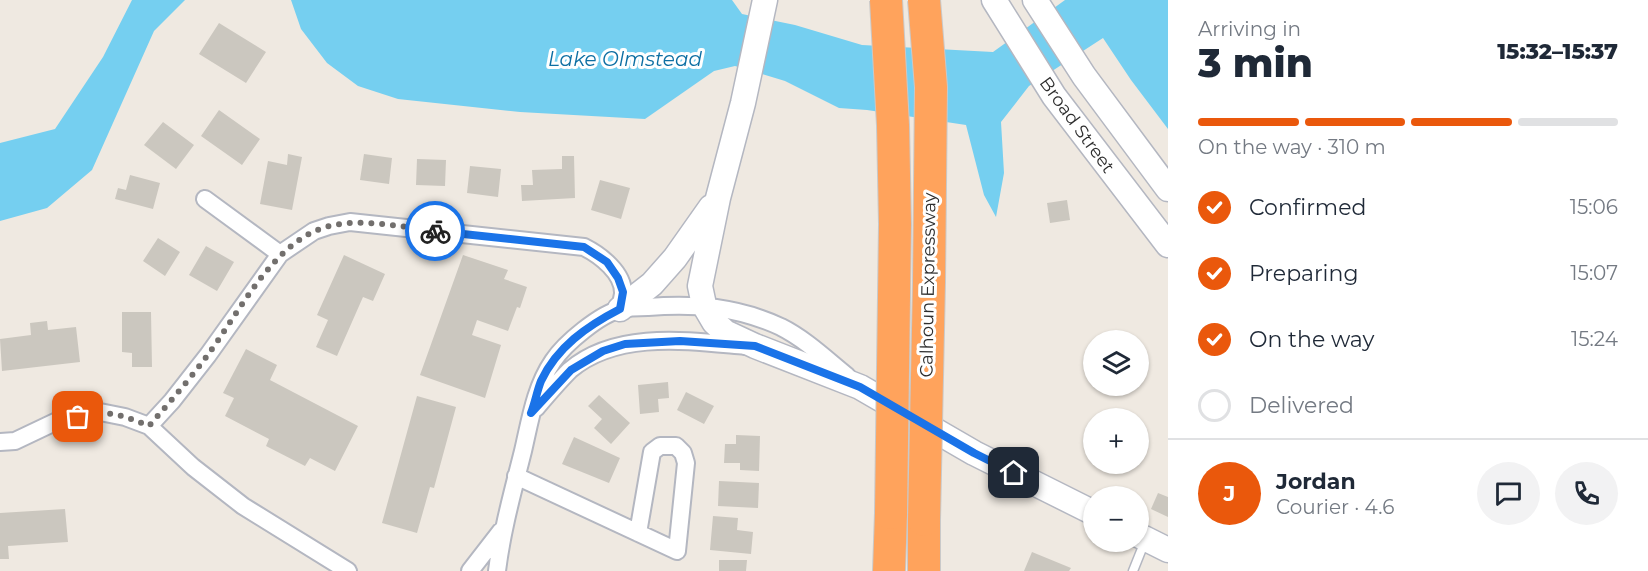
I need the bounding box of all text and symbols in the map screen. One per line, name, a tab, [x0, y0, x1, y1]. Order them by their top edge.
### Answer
text: Arriving in	[1198, 17, 1301, 41]
text: 15:32–15:37	[1497, 38, 1618, 65]
text: 3 min	[1198, 39, 1313, 87]
water label: Lake Olmstead	[548, 47, 702, 71]
street label: Broad Street	[1035, 73, 1119, 177]
text: On the way · 310 m	[1198, 135, 1386, 159]
icon: check	[1198, 191, 1231, 224]
street label: Calhoun Expressway	[915, 192, 941, 378]
text: Confirmed	[1249, 194, 1366, 221]
text: 15:06	[1570, 195, 1618, 219]
courier	[405, 201, 465, 261]
icon: bike	[419, 215, 452, 248]
icon: check	[1198, 257, 1231, 290]
text: Preparing	[1249, 260, 1358, 287]
text: 15:07	[1570, 261, 1618, 285]
icon: check	[1198, 323, 1231, 356]
text: On the way	[1249, 326, 1374, 353]
text: 15:24	[1571, 327, 1618, 351]
map controls	[1083, 330, 1149, 552]
button: layers	[1083, 330, 1149, 396]
pin	[52, 391, 103, 442]
text: Delivered	[1249, 392, 1354, 419]
icon: bag	[61, 400, 94, 433]
button: +	[1083, 408, 1149, 474]
pin	[988, 447, 1039, 498]
icon: home	[997, 456, 1030, 489]
button: chat	[1477, 462, 1540, 525]
button: phone	[1555, 462, 1618, 525]
text: Jordan	[1276, 468, 1356, 495]
text: J	[1224, 480, 1235, 507]
button: −	[1083, 486, 1149, 552]
text: Courier · 4.6	[1276, 495, 1394, 519]

